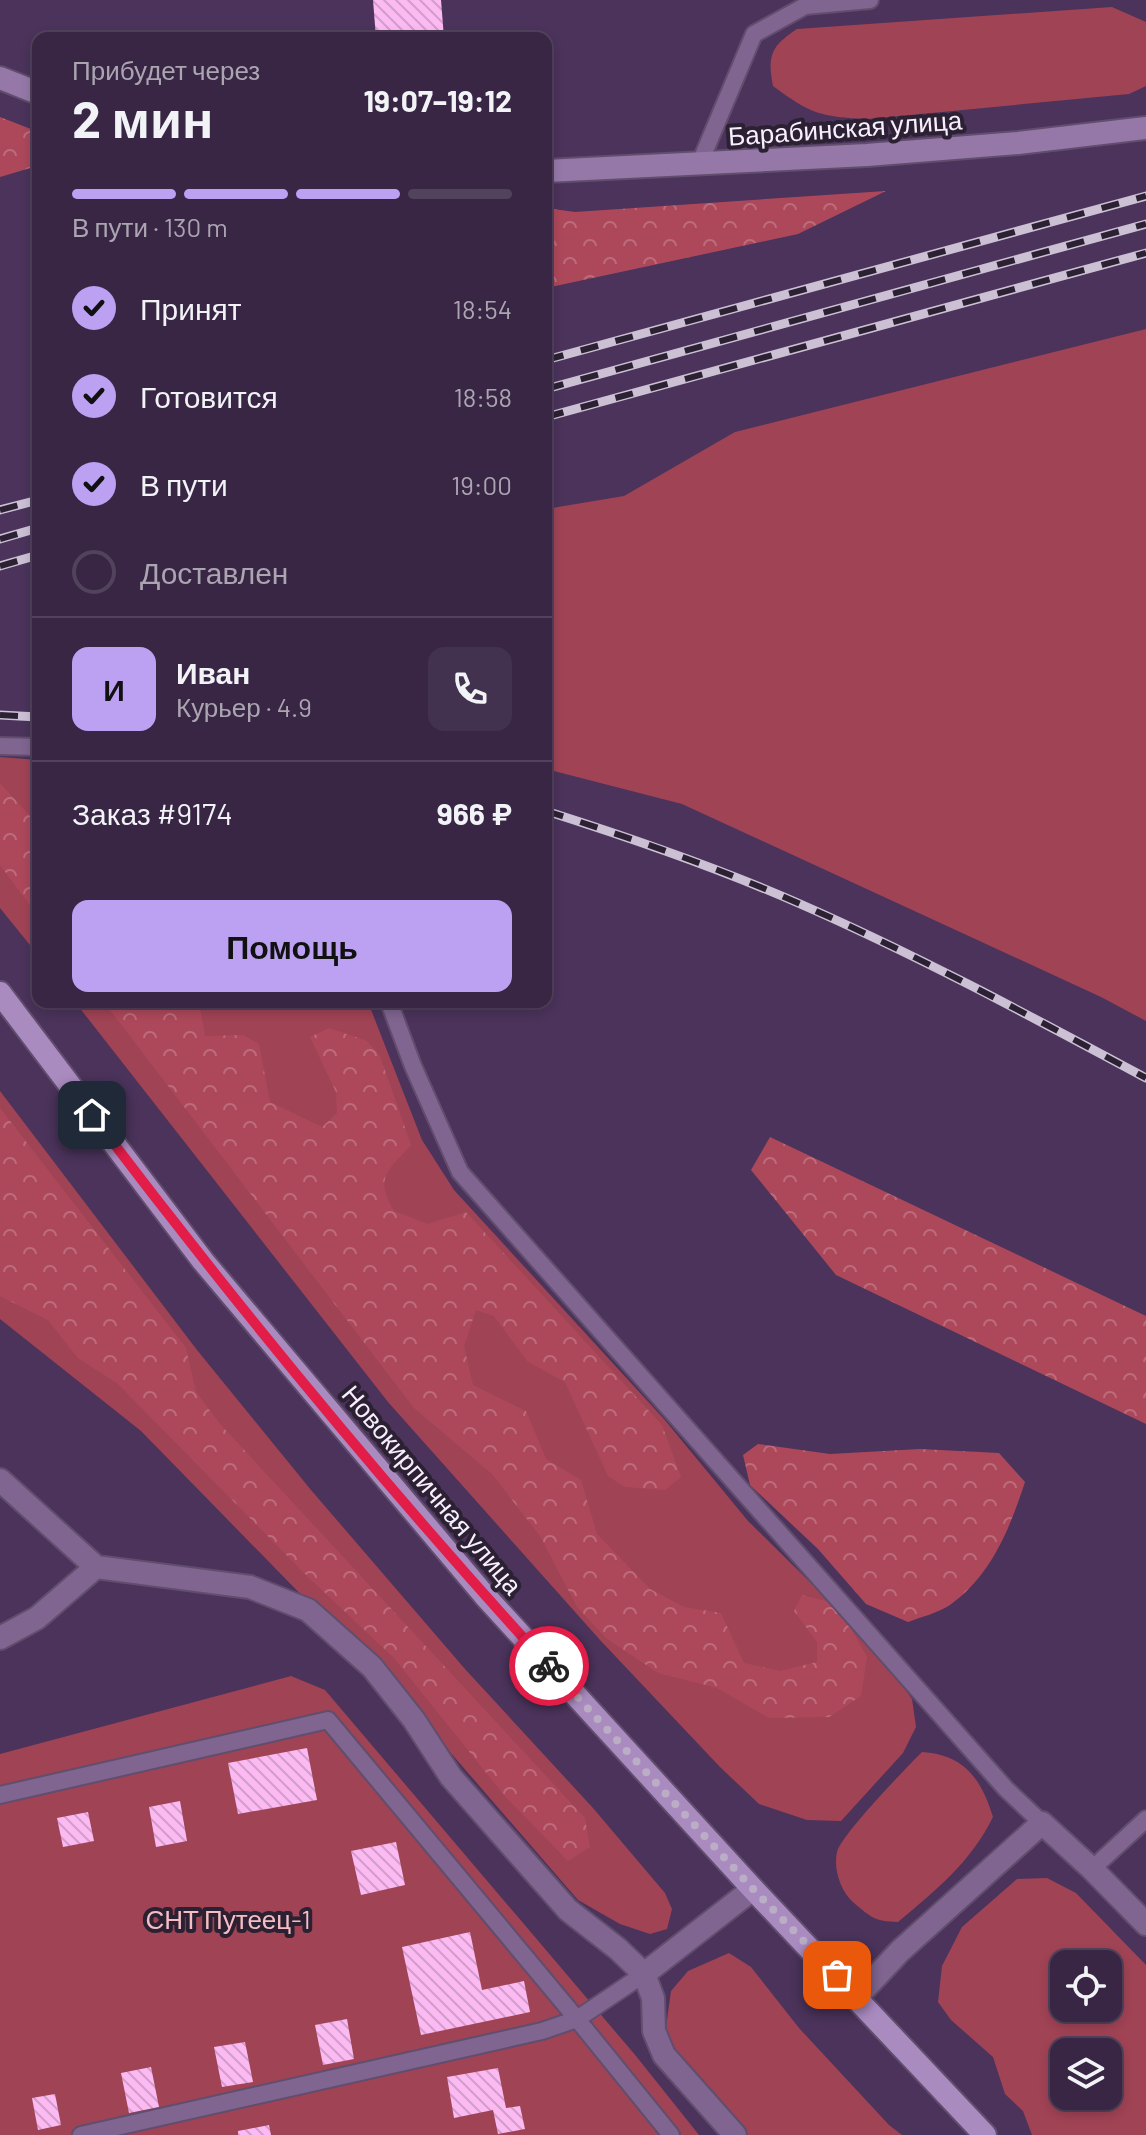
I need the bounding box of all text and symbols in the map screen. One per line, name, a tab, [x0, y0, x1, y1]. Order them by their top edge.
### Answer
text: Прибудет через	[72, 54, 260, 85]
text: 19:07–19:12	[363, 82, 512, 118]
text: 2 мин	[72, 86, 213, 148]
street label: Барабинская улица	[727, 103, 964, 151]
text: В пути · 130 m	[72, 211, 228, 242]
icon: check	[72, 286, 116, 330]
text: Принят	[140, 290, 242, 326]
text: 18:54	[453, 293, 512, 324]
icon: check	[72, 374, 116, 418]
text: Готовится	[140, 378, 278, 414]
text: 18:58	[454, 381, 512, 412]
icon: check	[72, 462, 116, 506]
text: В пути	[140, 466, 228, 502]
text: 19:00	[451, 469, 512, 500]
text: Доставлен	[140, 554, 288, 590]
button: phone	[428, 647, 512, 731]
text: Иван	[176, 654, 250, 690]
text: И	[103, 671, 125, 707]
text: Курьер · 4.9	[176, 691, 312, 722]
text: Заказ #9174	[72, 795, 233, 831]
text: 966 ₽	[437, 795, 512, 831]
button: Помощь	[72, 900, 512, 992]
pin	[58, 1081, 126, 1149]
icon: home	[70, 1093, 114, 1137]
street label: Новокирпичная улица	[337, 1378, 530, 1600]
courier	[509, 1626, 589, 1706]
icon: bike	[527, 1644, 571, 1688]
park label: СНТ Путеец-1	[145, 1903, 311, 1934]
pin	[803, 1941, 871, 2009]
map controls	[1050, 1950, 1122, 2110]
button: locate	[1050, 1950, 1122, 2022]
icon: bag	[815, 1953, 859, 1997]
button: layers	[1050, 2038, 1122, 2110]

